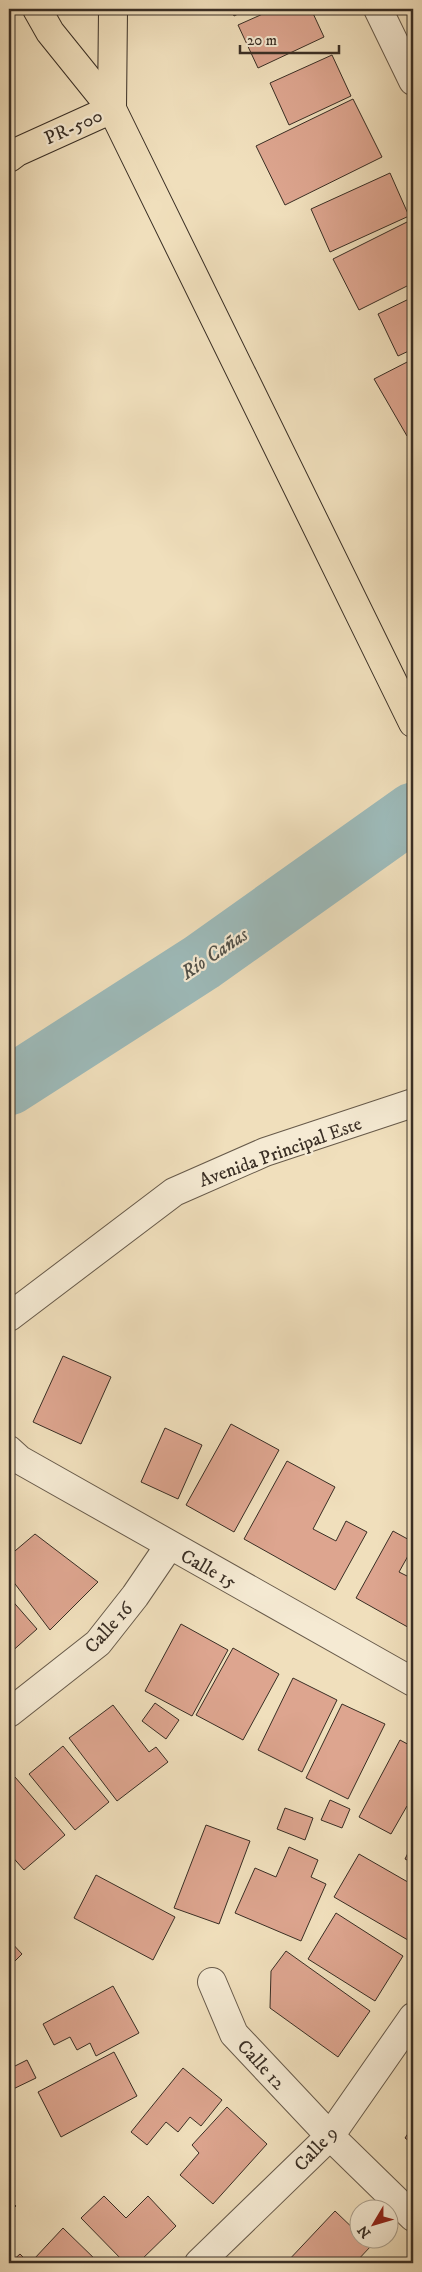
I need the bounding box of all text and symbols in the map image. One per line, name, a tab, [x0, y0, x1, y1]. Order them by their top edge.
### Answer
scale bar	[240, 22, 338, 54]
text: 20 m	[247, 31, 277, 50]
street label: PR-500	[41, 104, 106, 150]
water label: Río Cañas	[176, 922, 254, 986]
street label: Avenida Principal Este	[196, 1112, 365, 1193]
street label: Calle 15	[176, 1545, 241, 1594]
street label: Calle 16	[80, 1597, 139, 1658]
street label: Calle 12	[232, 2035, 290, 2095]
street label: Calle 9	[289, 2122, 343, 2176]
north arrow	[350, 2200, 400, 2250]
text: N	[354, 2221, 375, 2241]

